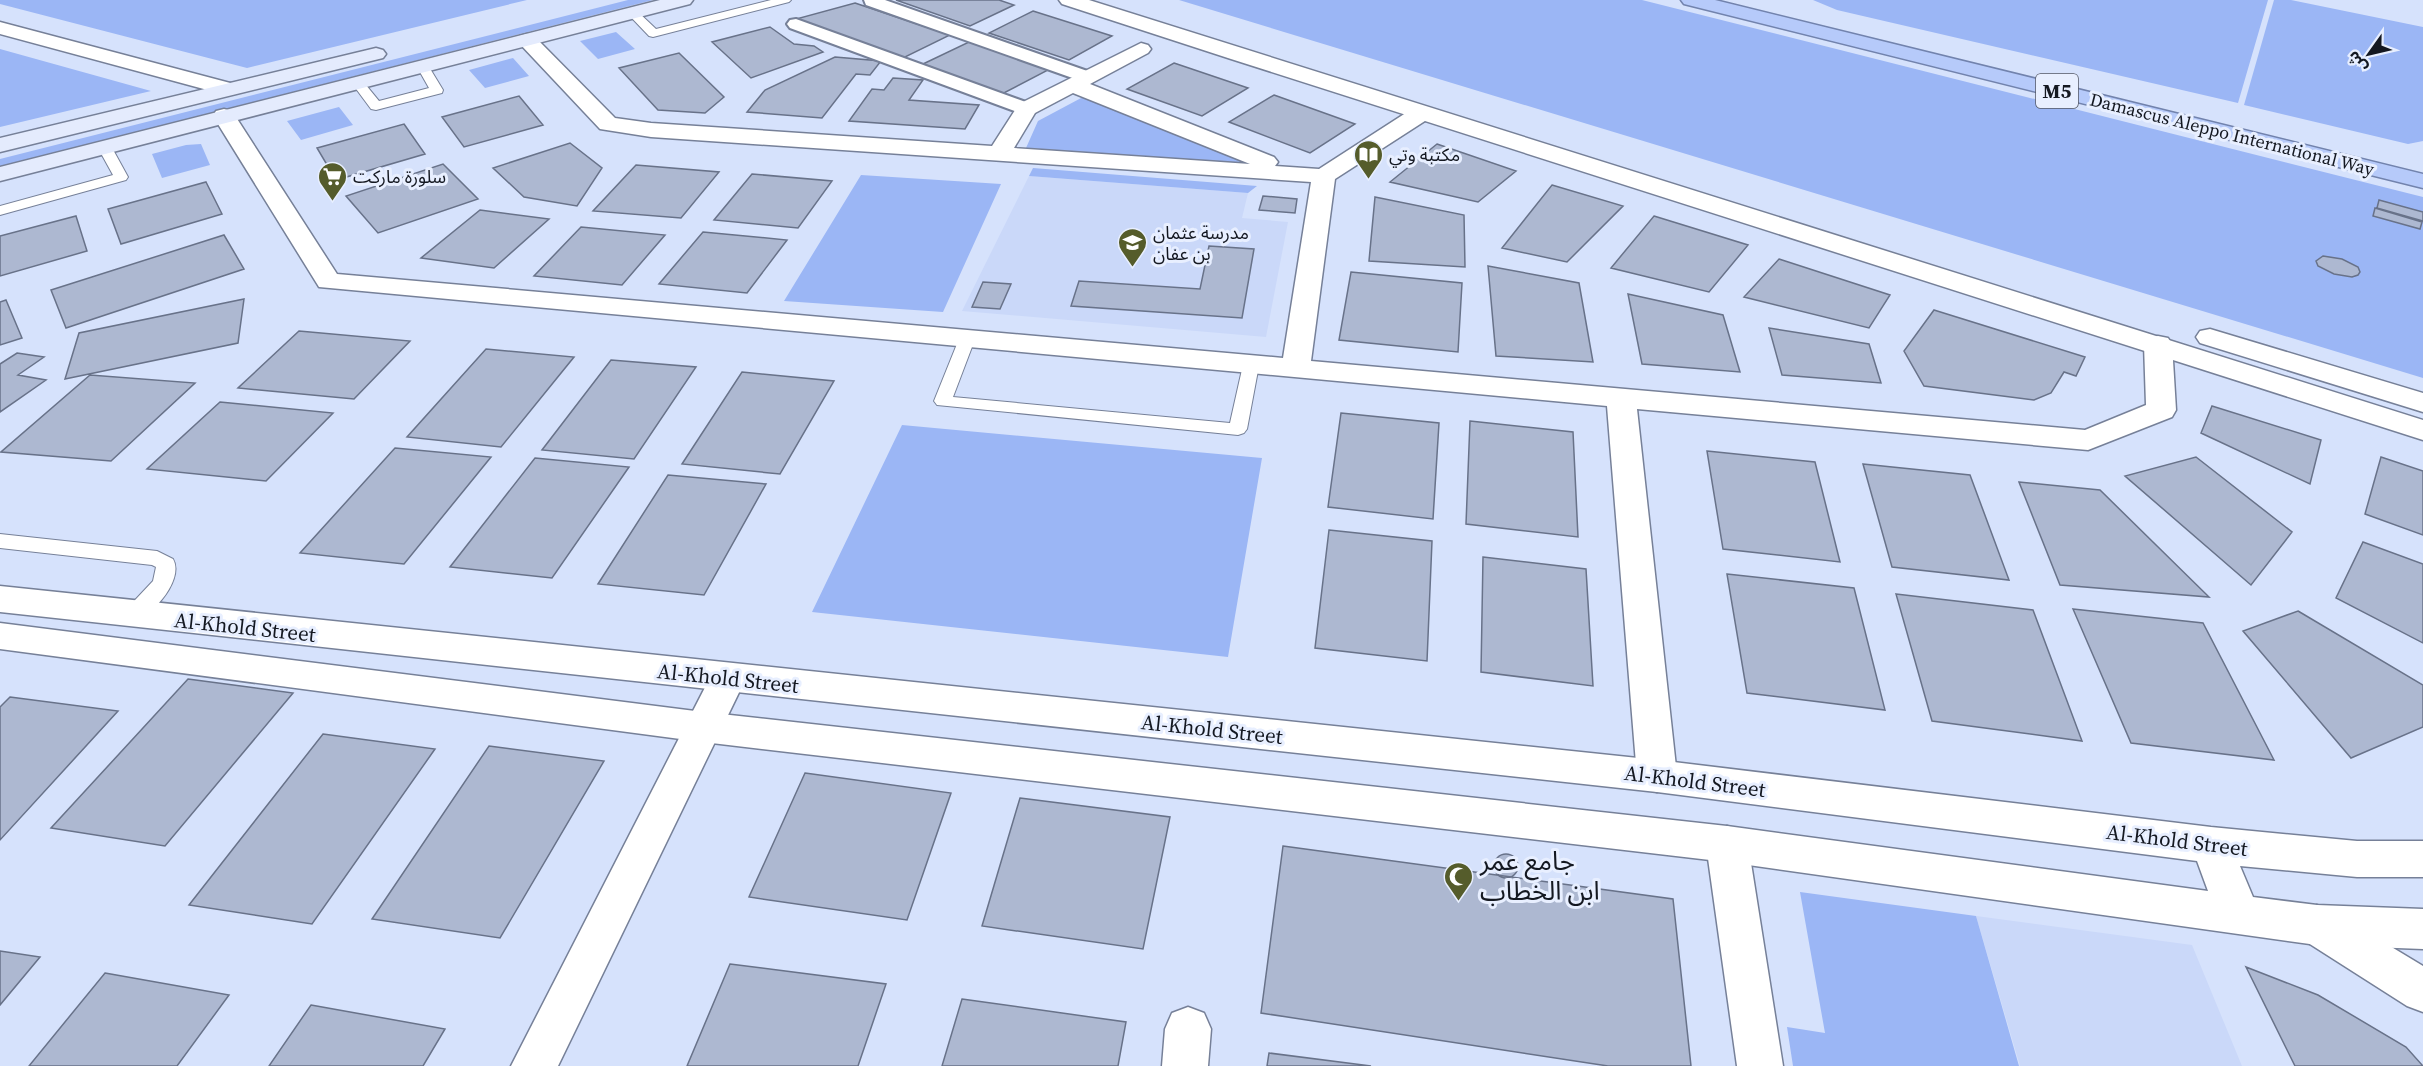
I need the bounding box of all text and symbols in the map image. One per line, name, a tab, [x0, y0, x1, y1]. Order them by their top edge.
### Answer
north arrow	[2339, 24, 2399, 84]
text: ش	[2341, 47, 2372, 78]
road number: M5	[2036, 74, 2078, 108]
street label: Damascus Aleppo International Way	[2087, 87, 2378, 182]
library icon: مكتبة وتي	[1352, 138, 1384, 180]
place label: مكتبة وتي	[1389, 142, 1460, 168]
supermarket icon: سلورة ماركت	[316, 160, 348, 202]
place label: سلورة ماركت	[353, 164, 446, 189]
place label: مدرسة عثمان بن عفان	[1153, 220, 1249, 266]
school or university icon: مدرسة عثمان بن عفان	[1116, 226, 1148, 268]
street label: Al-Khold Street	[173, 605, 317, 649]
street label: Al-Khold Street	[656, 656, 800, 700]
street label: Al-Khold Street	[1140, 707, 1284, 751]
street label: Al-Khold Street	[1623, 758, 1767, 804]
street label: Al-Khold Street	[2105, 817, 2249, 863]
place label: جامع عمر ابن الخطاب	[1479, 843, 1600, 909]
mosque icon: جامع عمر ابن الخطاب	[1443, 860, 1475, 902]

